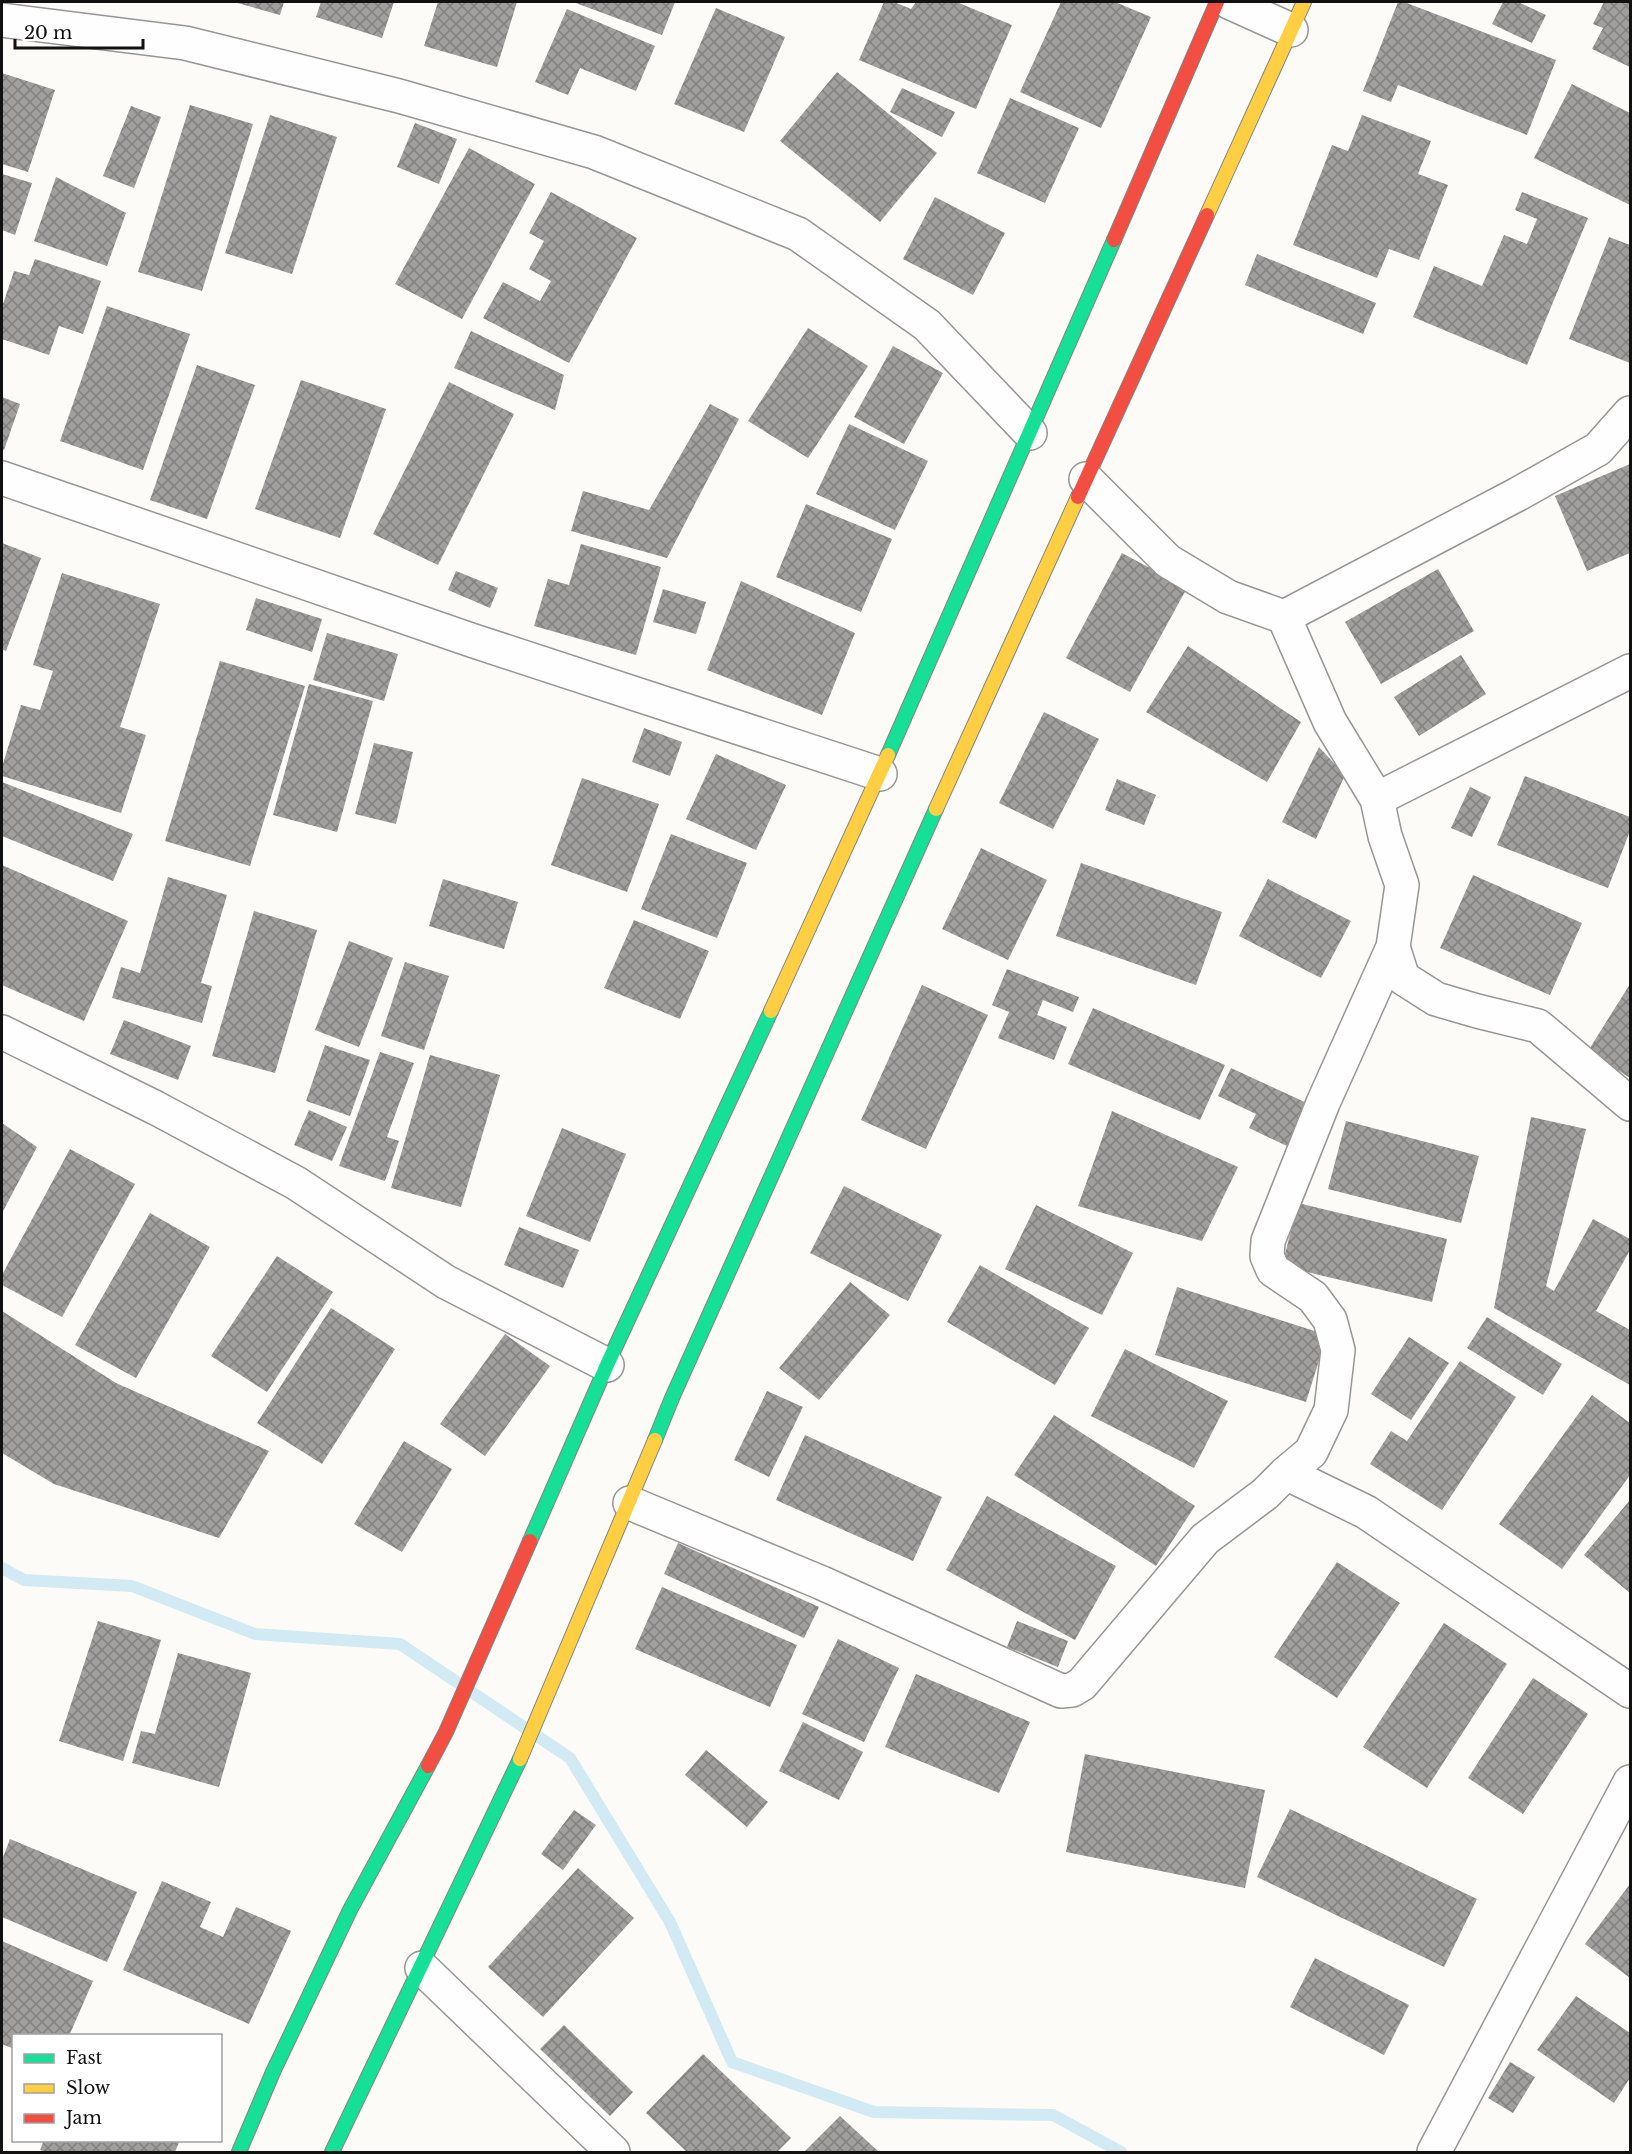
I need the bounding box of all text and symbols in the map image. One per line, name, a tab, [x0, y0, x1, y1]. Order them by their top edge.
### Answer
scale bar	[15, 12, 142, 50]
text: 20 m	[24, 22, 72, 44]
legend	[12, 2034, 222, 2142]
text: Fast	[66, 2047, 103, 2069]
text: Slow	[66, 2077, 111, 2099]
text: Jam	[64, 2107, 102, 2129]

